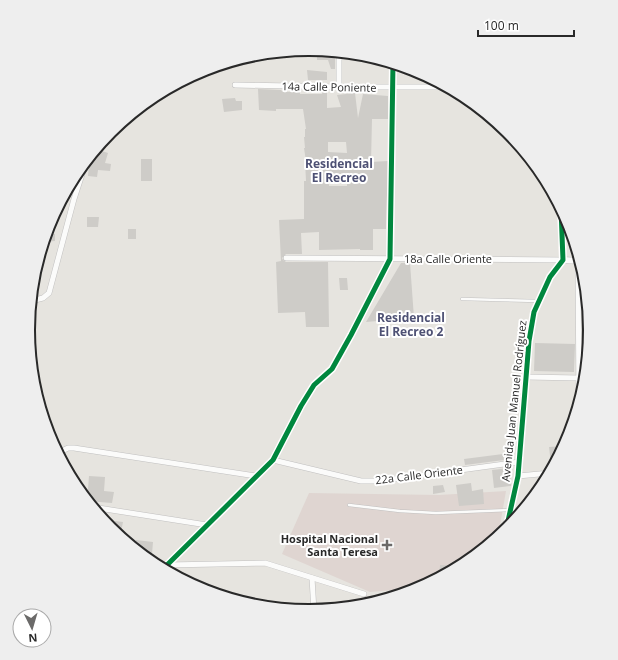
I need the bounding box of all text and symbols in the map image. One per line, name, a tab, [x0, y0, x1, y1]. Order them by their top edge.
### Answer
scale bar	[478, 12, 574, 38]
text: 100 m	[484, 17, 519, 34]
street label: 14a Calle Poniente	[281, 78, 377, 95]
district label: Residencial El Recreo	[305, 155, 373, 186]
street label: 18a Calle Oriente	[404, 251, 492, 266]
district label: Residencial El Recreo 2	[377, 309, 445, 340]
street label: Avenida Juan Manuel Rodríguez	[498, 320, 529, 482]
street label: 22a Calle Oriente	[374, 462, 464, 487]
place label: Hospital Nacional Santa Teresa	[281, 531, 378, 559]
marker: Hospital Nacional Santa Teresa	[381, 539, 393, 551]
north arrow	[12, 608, 52, 648]
text: N	[28, 631, 38, 646]

